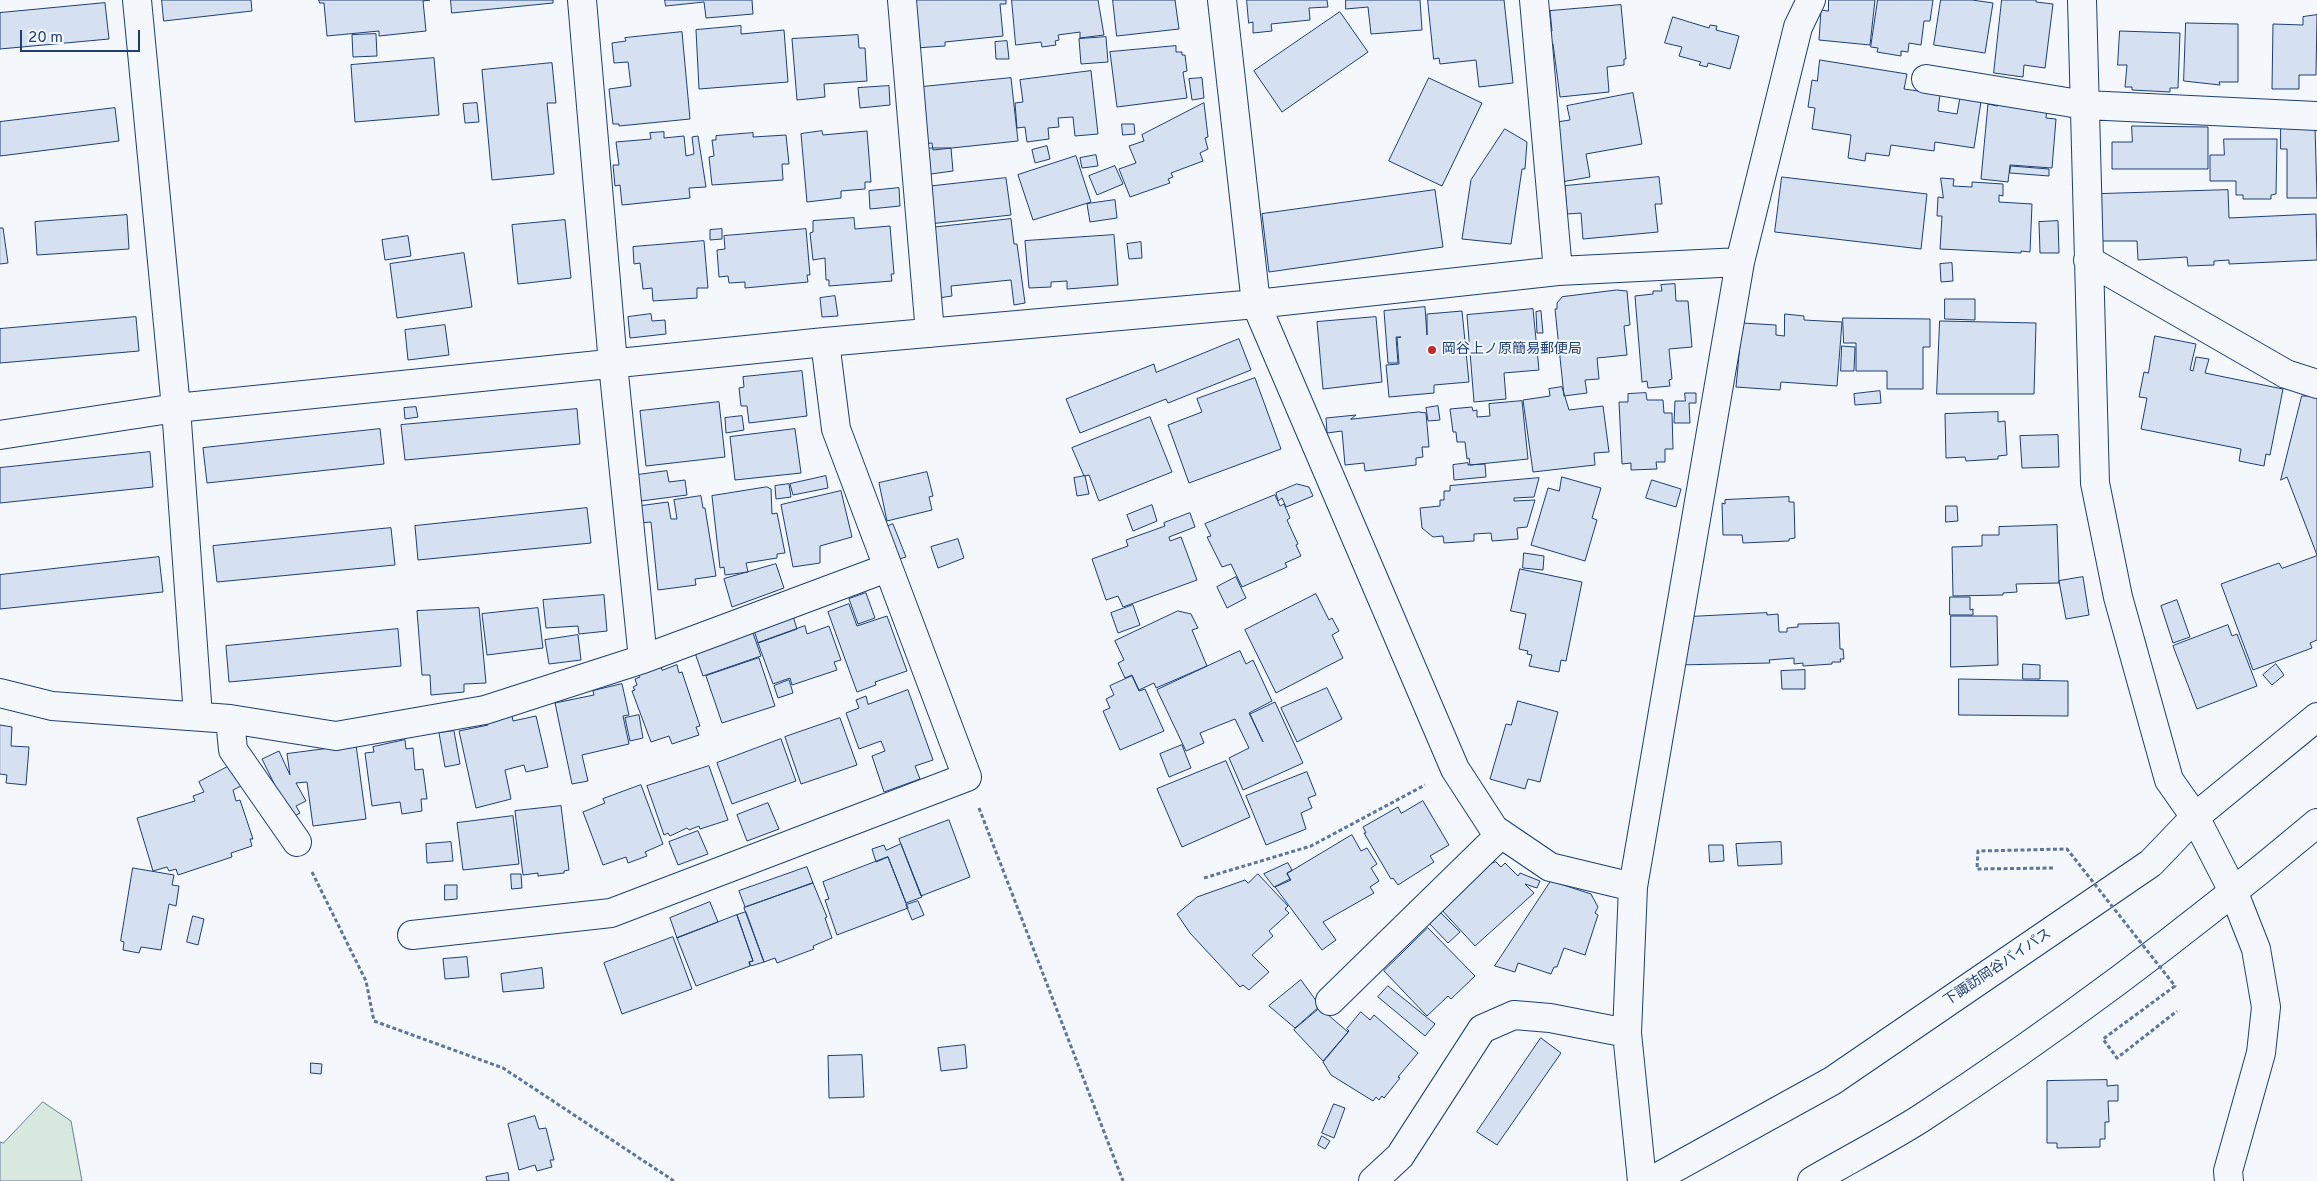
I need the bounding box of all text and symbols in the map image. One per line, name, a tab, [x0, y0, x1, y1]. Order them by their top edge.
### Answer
scale bar	[22, 20, 142, 52]
text: 20 m	[28, 29, 63, 48]
place label: 岡谷上ノ原簡易郵便局	[1442, 342, 1582, 358]
marker: 岡谷上ノ原簡易郵便局	[1426, 344, 1438, 356]
street label: 下諏訪岡谷バイパス	[1941, 926, 2055, 1010]

